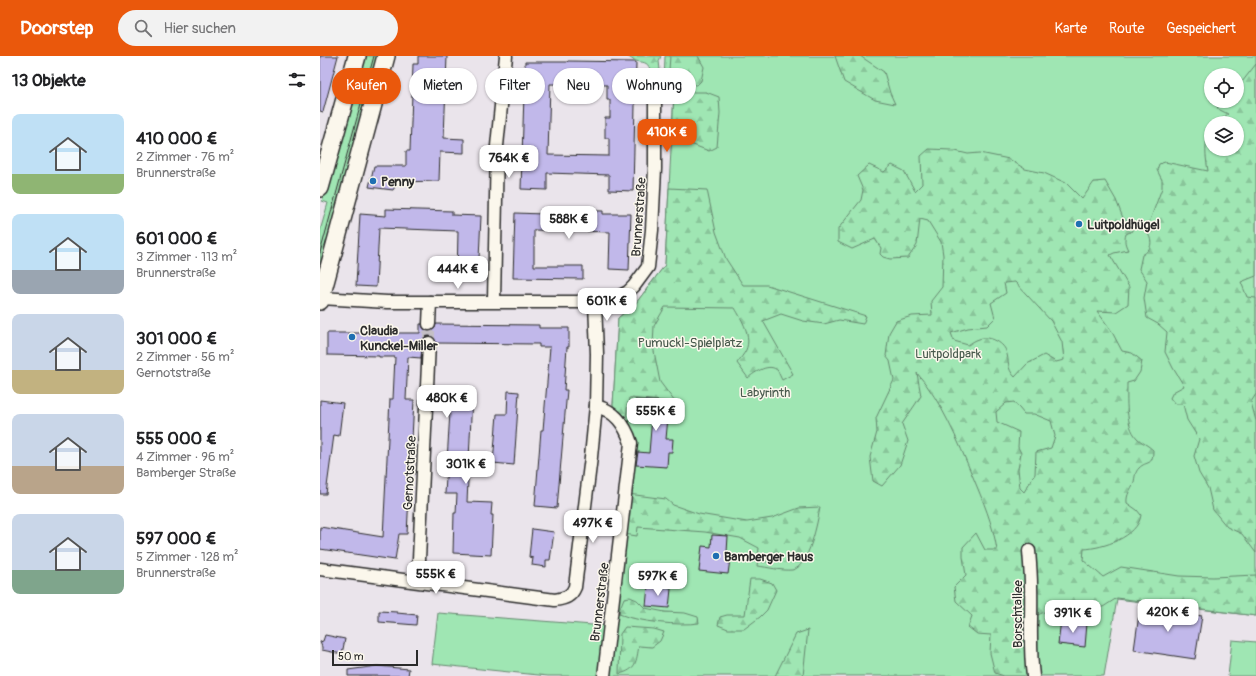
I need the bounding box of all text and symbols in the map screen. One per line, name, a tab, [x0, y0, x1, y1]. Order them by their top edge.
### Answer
search box	[118, 10, 398, 46]
text: Doorstep	[20, 16, 94, 40]
icon: search	[132, 17, 154, 39]
text: Hier suchen	[164, 19, 236, 38]
text: Karte	[1055, 20, 1087, 37]
text: Route	[1109, 20, 1144, 37]
text: Gespeichert	[1166, 20, 1236, 37]
chip: Kaufen	[332, 68, 401, 104]
chip: Mieten	[409, 68, 477, 104]
chip: Filter	[485, 68, 545, 104]
chip: Neu	[553, 68, 604, 104]
chip: Wohnung	[612, 68, 696, 104]
map controls	[1204, 68, 1244, 156]
button: locate	[1204, 68, 1244, 108]
icon: filters	[286, 69, 308, 91]
text: 13 Objekte	[12, 70, 86, 91]
button: layers	[1204, 116, 1244, 156]
pin: 410K €	[634, 119, 700, 153]
text: 410K €	[647, 124, 687, 140]
text: 410 000 €	[136, 128, 218, 149]
icon: home	[44, 130, 92, 178]
pin: 764K €	[476, 145, 542, 179]
text: 2 Zimmer · 76 m²	[136, 149, 234, 165]
text: 764K €	[488, 150, 530, 166]
text: Brunnerstraße	[136, 165, 216, 181]
place label: Penny	[381, 174, 415, 190]
marker: Penny	[368, 176, 378, 186]
street label: Brunnerstraße	[628, 176, 650, 257]
pin: 588K €	[536, 206, 602, 240]
text: 588K €	[549, 211, 589, 227]
place label: Luitpoldhügel	[1087, 217, 1160, 233]
marker: Luitpoldhügel	[1074, 219, 1084, 229]
text: 601 000 €	[136, 228, 218, 249]
icon: home	[44, 230, 92, 278]
text: 3 Zimmer · 113 m²	[136, 249, 237, 265]
pin: 444K €	[425, 256, 491, 290]
text: 444K €	[437, 261, 479, 277]
text: Brunnerstraße	[136, 265, 216, 281]
pin: 601K €	[574, 288, 640, 322]
text: 601K €	[587, 293, 627, 309]
place label: Claudia Kunckel-Miller	[360, 323, 438, 354]
text: 301 000 €	[136, 328, 217, 349]
icon: home	[44, 330, 92, 378]
marker: Claudia Kunckel-Miller	[347, 332, 357, 342]
park label: Pumuckl-Spielplatz	[638, 335, 742, 351]
park label: Luitpoldpark	[915, 346, 982, 362]
text: 2 Zimmer · 56 m²	[136, 349, 234, 365]
text: Gernotstraße	[136, 365, 211, 381]
pin: 480K €	[414, 385, 480, 419]
park label: Labyrinth	[740, 385, 790, 401]
text: 480K €	[426, 390, 468, 406]
pin: 555K €	[623, 398, 689, 432]
text: 555K €	[636, 403, 676, 419]
text: 555 000 €	[136, 428, 217, 449]
icon: home	[44, 430, 92, 478]
street label: Gernotstraße	[400, 435, 420, 511]
text: 4 Zimmer · 96 m²	[136, 449, 234, 465]
pin: 301K €	[433, 451, 499, 485]
text: 301K €	[446, 456, 486, 472]
text: Bamberger Straße	[136, 465, 236, 481]
pin: 497K €	[560, 510, 626, 544]
text: 497K €	[573, 515, 613, 531]
text: 597 000 €	[136, 528, 216, 549]
icon: home	[44, 530, 92, 578]
text: 5 Zimmer · 128 m²	[136, 549, 238, 565]
place label: Bamberger Haus	[724, 549, 813, 565]
marker: Bamberger Haus	[711, 551, 721, 561]
pin: 555K €	[403, 561, 469, 595]
street label: Brunnerstraße	[587, 561, 613, 643]
pin: 597K €	[625, 563, 691, 597]
text: Brunnerstraße	[136, 565, 216, 581]
text: 555K €	[416, 566, 456, 582]
text: 597K €	[638, 568, 678, 584]
street label: Borschtallee	[1010, 580, 1026, 648]
pin: 420K €	[1135, 599, 1201, 633]
pin: 391K €	[1040, 600, 1106, 634]
text: 420K €	[1147, 604, 1189, 620]
text: 391K €	[1054, 605, 1092, 621]
scale bar	[332, 648, 418, 667]
text: 50 m	[338, 650, 364, 663]

